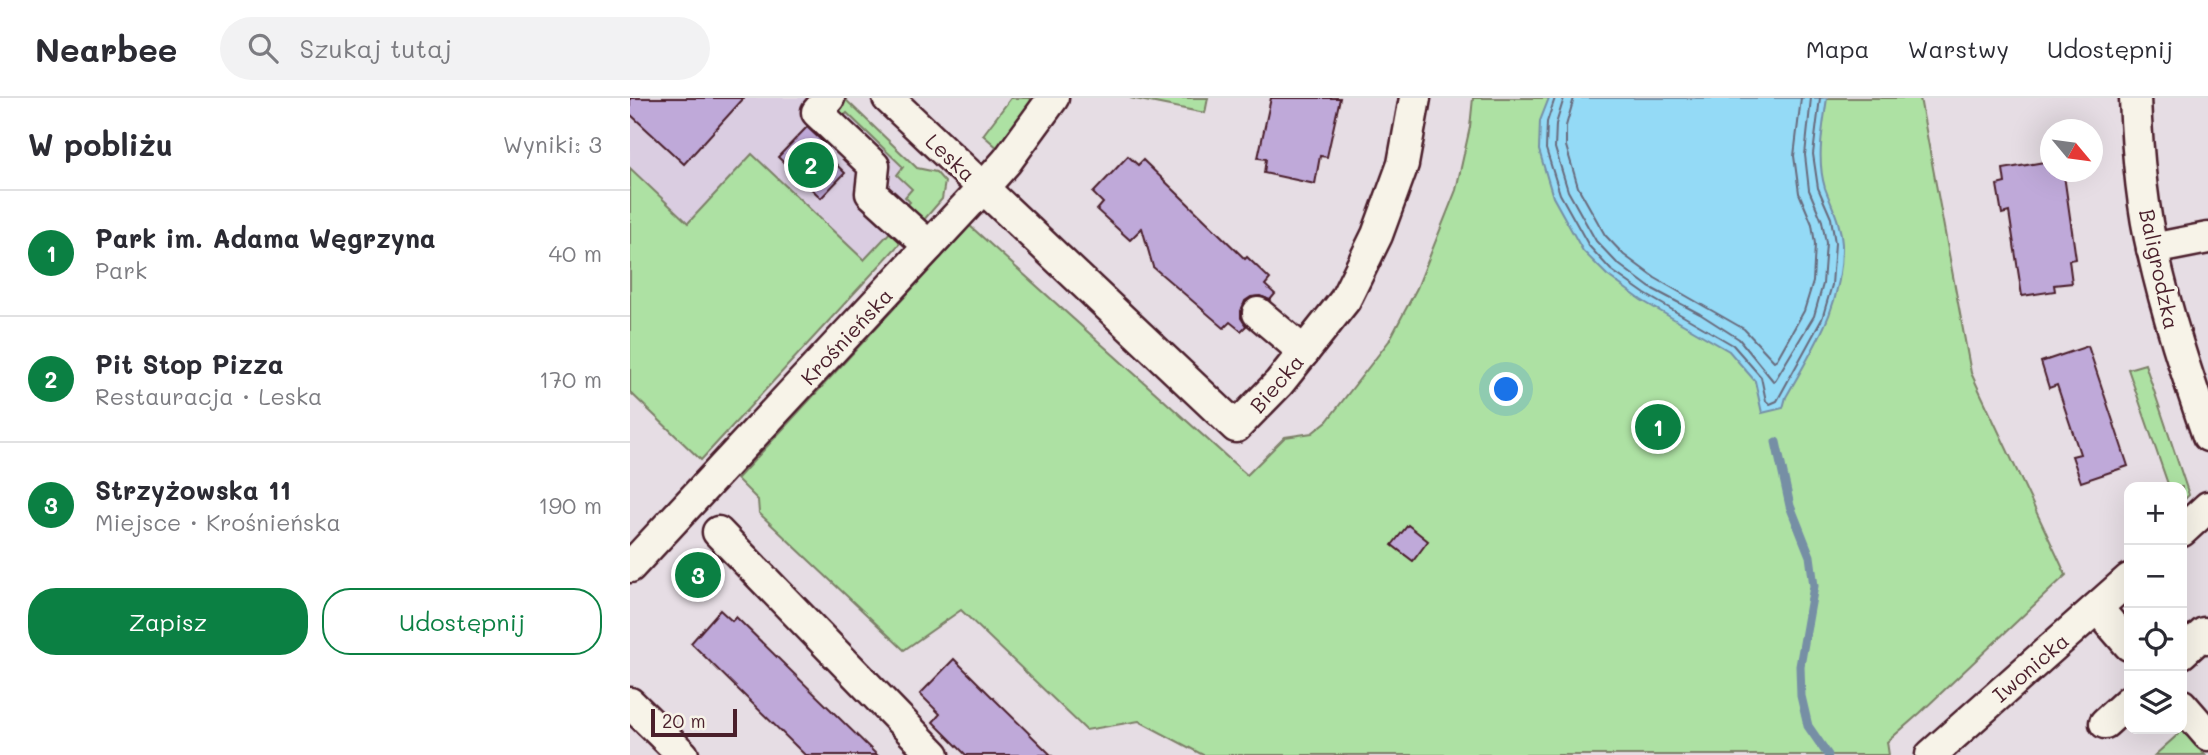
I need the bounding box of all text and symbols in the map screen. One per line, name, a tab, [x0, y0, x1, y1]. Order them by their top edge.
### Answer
search box	[220, 17, 710, 80]
text: Nearbee	[35, 27, 178, 70]
icon: search	[244, 29, 282, 67]
text: Szukaj tutaj	[300, 31, 452, 65]
text: Mapa	[1806, 33, 1869, 64]
text: Warstwy	[1907, 33, 2009, 64]
text: Udostępnij	[2047, 33, 2173, 64]
north arrow	[2040, 119, 2103, 182]
text: W pobliżu	[28, 124, 173, 164]
street label: Leska	[920, 127, 982, 187]
text: Wyniki: 3	[503, 129, 602, 159]
pin: 2	[788, 139, 834, 191]
street label: Baligrodzka	[2134, 206, 2186, 332]
text: Park im. Adama Węgrzyna	[95, 221, 436, 255]
text: 1	[46, 238, 56, 268]
text: 40 m	[549, 238, 602, 268]
text: Park	[95, 255, 147, 285]
street label: Krośnieńska	[794, 282, 898, 390]
text: Pit Stop Pizza	[95, 347, 284, 381]
street label: Biecka	[1243, 348, 1309, 418]
text: 2	[45, 364, 57, 394]
text: 170 m	[539, 364, 602, 394]
your location	[1489, 372, 1523, 406]
text: Restauracja · Leska	[95, 381, 322, 411]
pin: 1	[1635, 401, 1681, 453]
text: Strzyżowska 11	[95, 473, 291, 507]
map controls	[2124, 482, 2187, 734]
button: +	[2124, 482, 2187, 545]
text: 3	[44, 490, 58, 520]
text: 190 m	[538, 490, 602, 520]
text: Miejsce · Krośnieńska	[95, 507, 341, 537]
button: −	[2124, 545, 2187, 608]
pin: 3	[675, 549, 721, 601]
button: Zapisz	[28, 588, 308, 655]
button: Udostępnij	[322, 588, 602, 655]
button: locate	[2124, 608, 2187, 671]
street label: Iwonicka	[1986, 626, 2074, 708]
button: layers	[2124, 671, 2187, 734]
scale bar	[651, 706, 737, 738]
text: 20 m	[662, 708, 706, 733]

